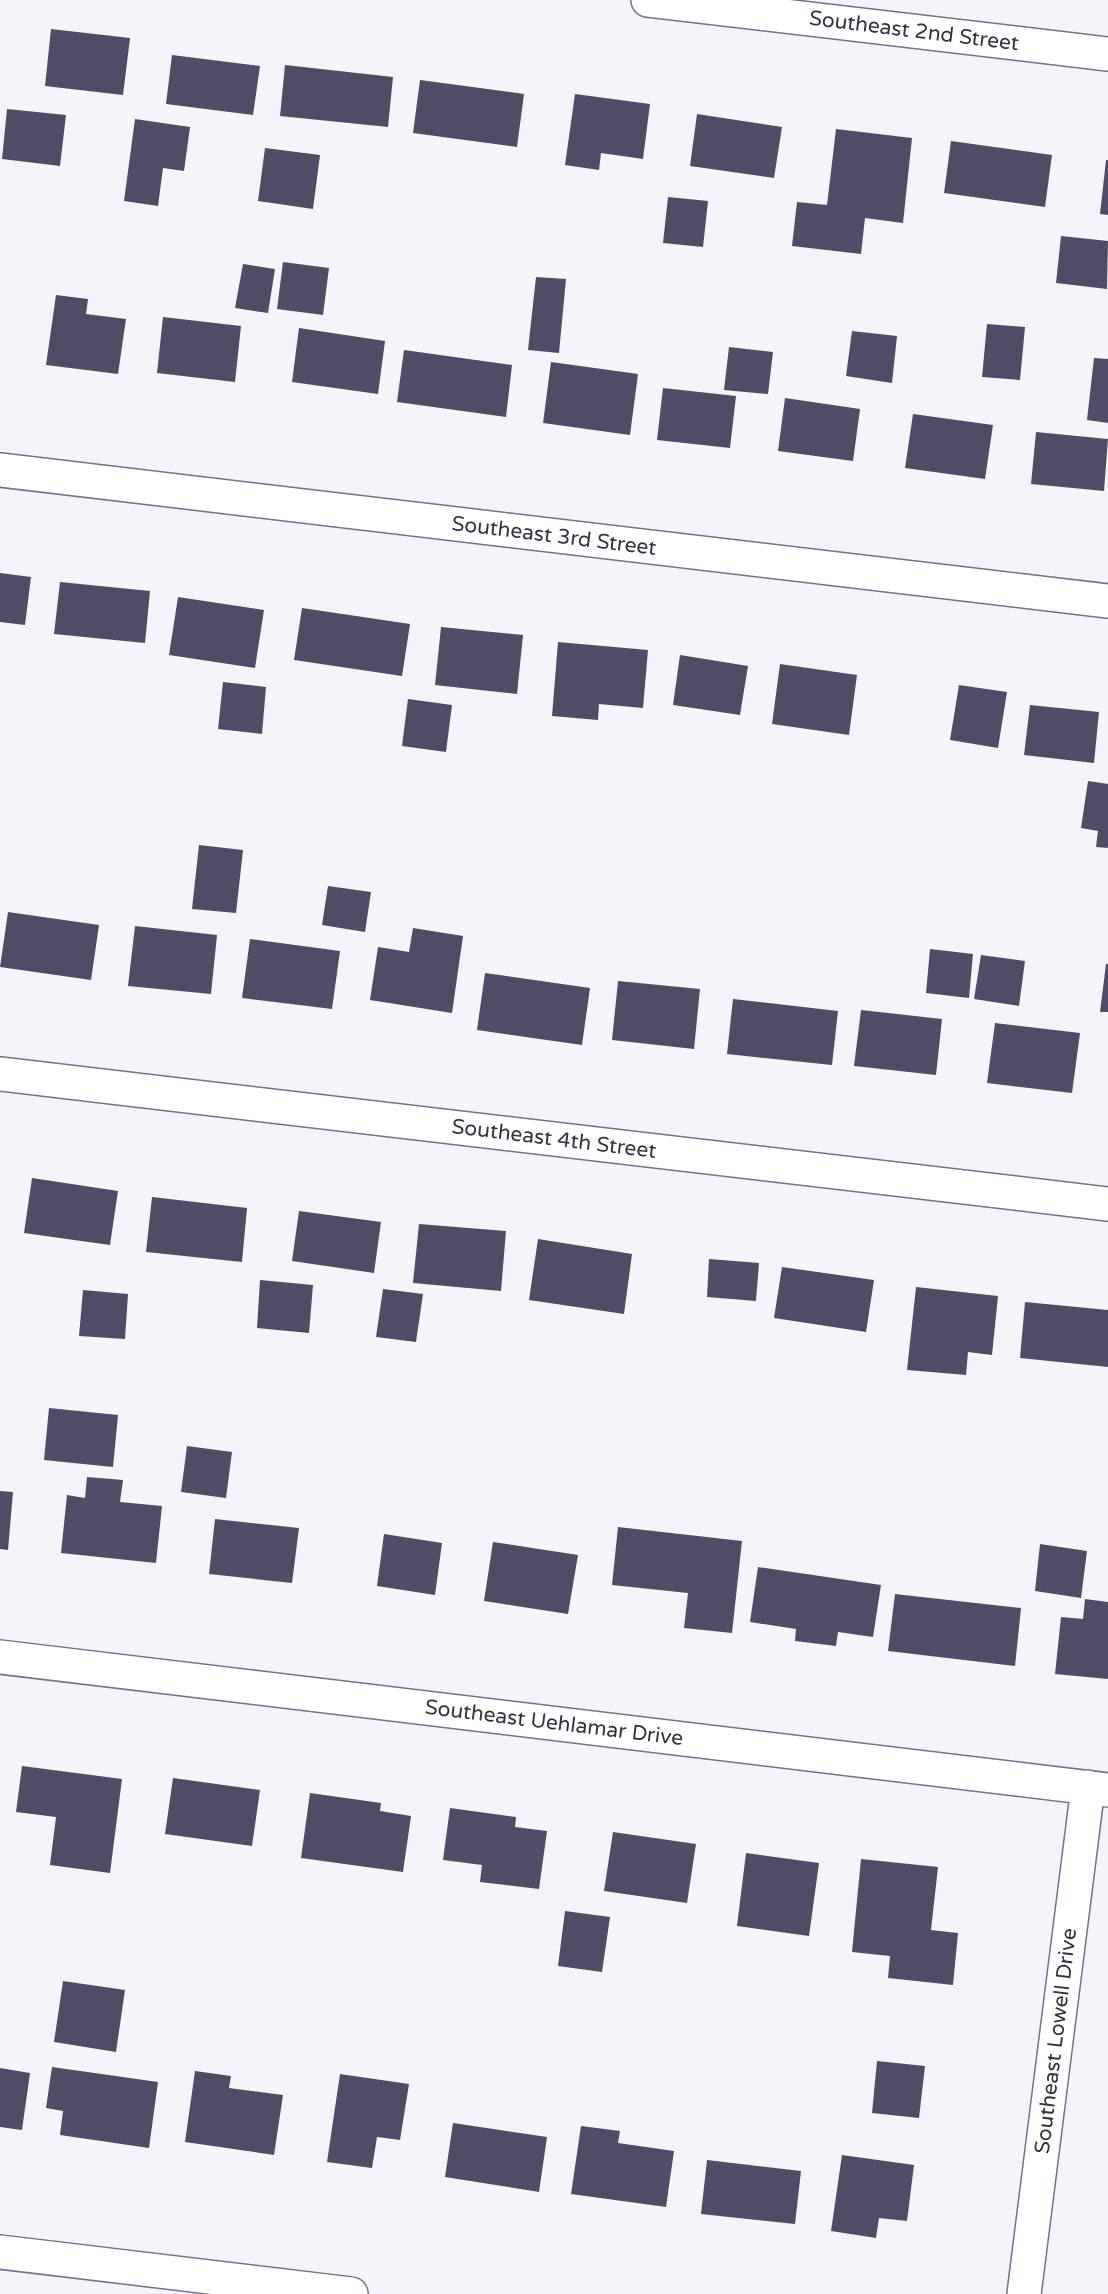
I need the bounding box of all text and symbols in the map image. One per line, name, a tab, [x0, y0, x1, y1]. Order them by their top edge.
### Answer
street label: Southeast 2nd Street	[808, 6, 1020, 56]
street label: Southeast 3rd Street	[450, 511, 658, 561]
street label: Southeast 4th Street	[450, 1114, 658, 1164]
street label: Southeast Uehlamar Drive	[423, 1695, 685, 1751]
street label: Southeast Lowell Drive	[1030, 1927, 1082, 2155]

